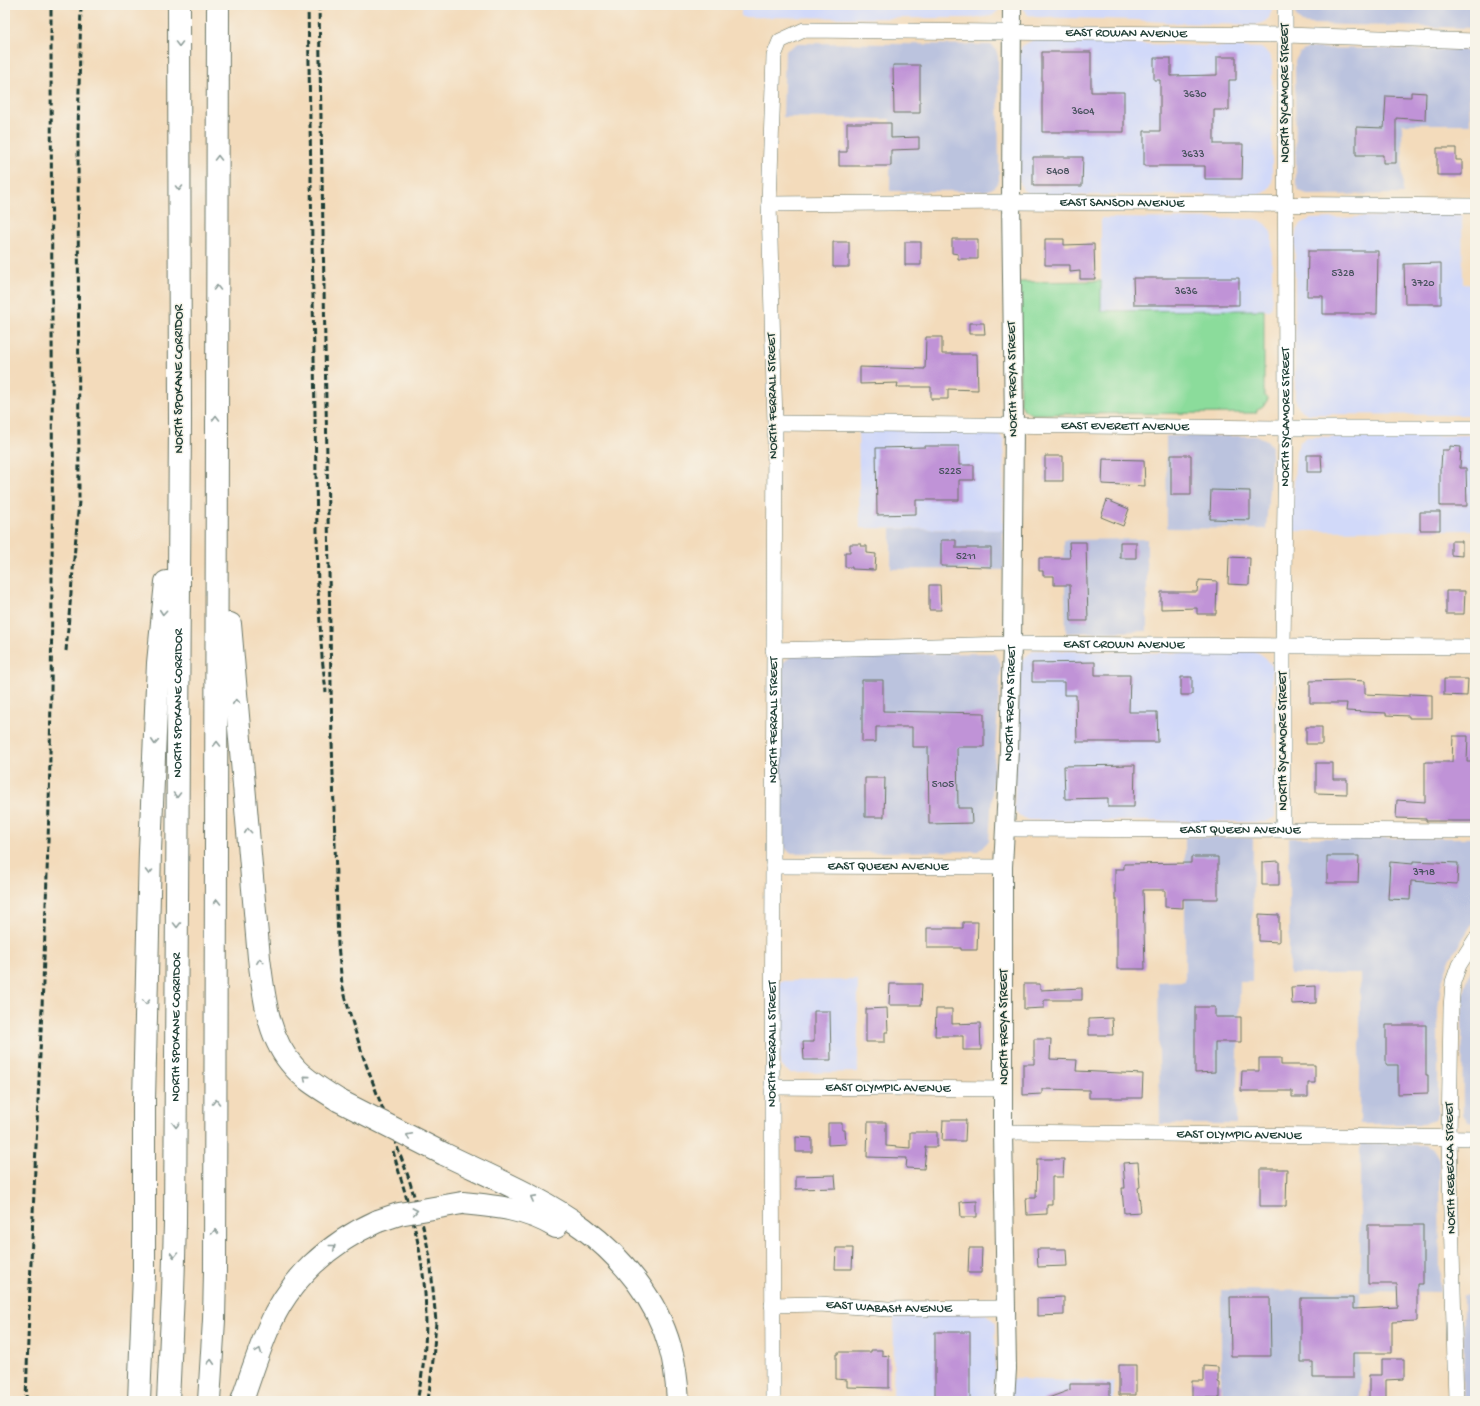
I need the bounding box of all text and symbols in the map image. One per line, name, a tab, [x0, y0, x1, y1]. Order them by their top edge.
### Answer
street label: NORTH SYCAMORE STREET	[1278, 22, 1293, 163]
street label: EAST ROWAN AVENUE	[1065, 25, 1188, 41]
one-way arrow	[175, 41, 183, 47]
house number: 3630	[1182, 89, 1207, 101]
house number: 3604	[1071, 106, 1095, 118]
house number: 3633	[1181, 149, 1205, 161]
one-way arrow	[214, 155, 222, 161]
house number: 5408	[1046, 166, 1070, 178]
one-way arrow	[175, 185, 183, 191]
street label: EAST SANSON AVENUE	[1060, 195, 1185, 211]
house number: 5328	[1332, 268, 1354, 280]
house number: 3720	[1410, 278, 1435, 290]
one-way arrow	[213, 285, 221, 291]
house number: 3636	[1174, 286, 1198, 298]
street label: NORTH SPOKANE CORRIDOR	[172, 303, 187, 453]
street label: NORTH FREYA STREET	[1004, 320, 1022, 437]
street label: NORTH FERRALL STREET	[764, 332, 782, 459]
street label: NORTH SYCAMORE STREET	[1278, 346, 1294, 487]
one-way arrow	[212, 415, 220, 421]
street label: EAST EVERETT AVENUE	[1061, 418, 1190, 435]
house number: 5225	[939, 466, 961, 478]
house number: 5211	[956, 551, 976, 563]
one-way arrow	[159, 609, 168, 615]
street label: NORTH SPOKANE CORRIDOR	[170, 627, 186, 778]
street label: EAST CROWN AVENUE	[1063, 637, 1186, 653]
street label: NORTH FREYA STREET	[1001, 644, 1019, 762]
street label: NORTH FERRALL STREET	[766, 656, 781, 783]
street label: NORTH SYCAMORE STREET	[1276, 670, 1291, 811]
one-way arrow	[232, 699, 241, 705]
one-way arrow	[150, 739, 159, 745]
one-way arrow	[213, 741, 221, 747]
house number: 5105	[932, 779, 954, 791]
one-way arrow	[173, 792, 182, 798]
street label: EAST QUEEN AVENUE	[1179, 822, 1301, 838]
one-way arrow	[243, 828, 252, 834]
street label: EAST QUEEN AVENUE	[827, 859, 949, 874]
house number: 3718	[1412, 867, 1435, 879]
one-way arrow	[145, 869, 153, 875]
one-way arrow	[213, 899, 221, 905]
one-way arrow	[173, 922, 181, 928]
street label: NORTH SPOKANE CORRIDOR	[168, 951, 184, 1102]
one-way arrow	[255, 958, 264, 964]
street label: NORTH FREYA STREET	[997, 968, 1012, 1085]
street label: NORTH FERRALL STREET	[764, 980, 780, 1107]
one-way arrow	[142, 999, 150, 1005]
one-way arrow	[303, 1075, 311, 1083]
street label: EAST OLYMPIC AVENUE	[825, 1080, 952, 1096]
one-way arrow	[212, 1099, 220, 1105]
street label: NORTH REBECCA STREET	[1442, 1101, 1460, 1234]
one-way arrow	[172, 1122, 180, 1128]
street label: EAST OLYMPIC AVENUE	[1176, 1127, 1303, 1143]
one-way arrow	[406, 1133, 413, 1141]
one-way arrow	[530, 1195, 537, 1203]
one-way arrow	[412, 1207, 418, 1215]
one-way arrow	[211, 1229, 219, 1235]
one-way arrow	[329, 1244, 336, 1251]
one-way arrow	[170, 1252, 178, 1258]
street label: EAST WABASH AVENUE	[825, 1297, 953, 1317]
one-way arrow	[255, 1347, 263, 1354]
one-way arrow	[207, 1359, 216, 1365]

